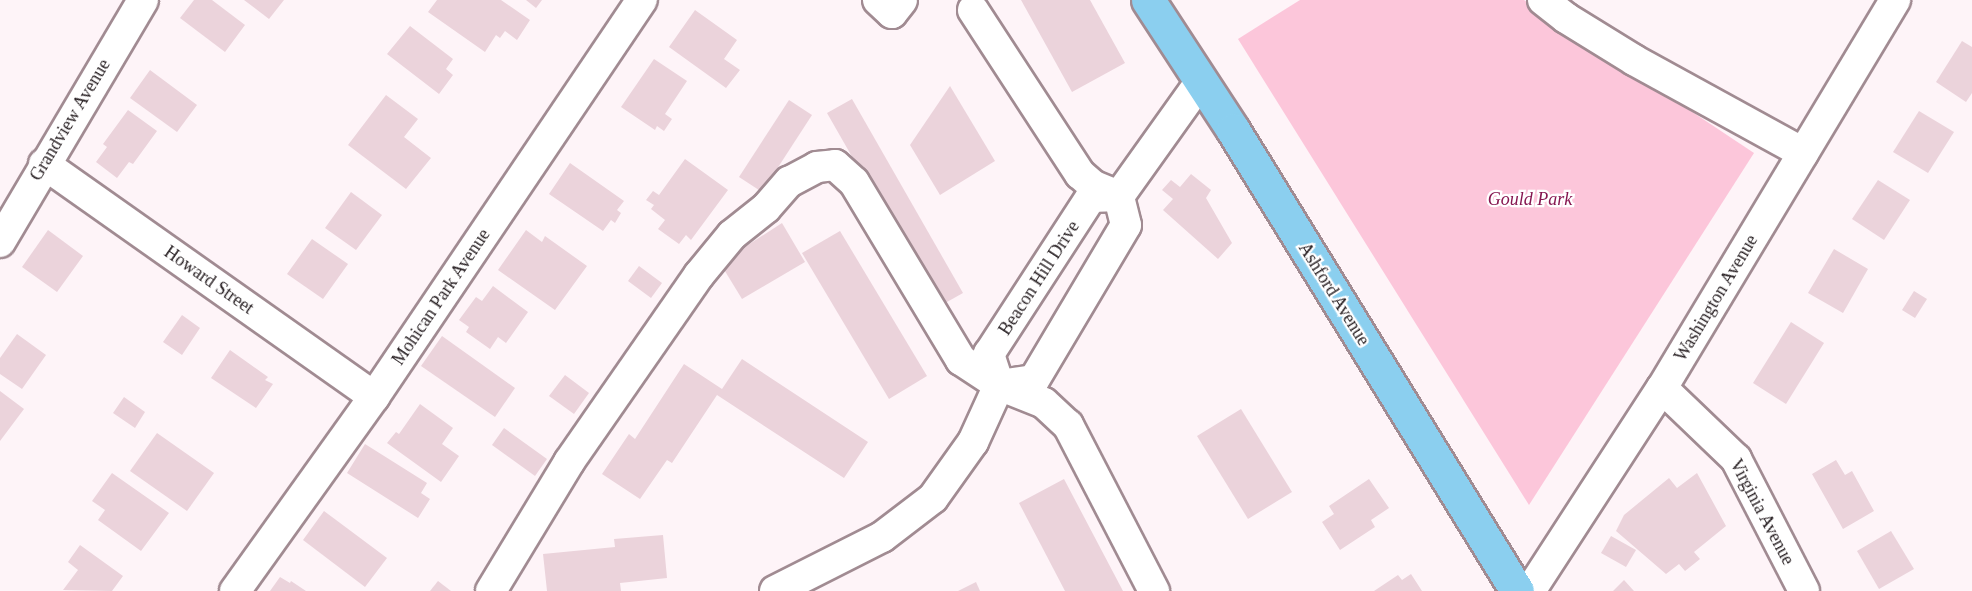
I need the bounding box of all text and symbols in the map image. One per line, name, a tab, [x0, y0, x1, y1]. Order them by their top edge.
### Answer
street label: Grandview Avenue	[25, 55, 115, 185]
park label: Gould Park	[1488, 188, 1572, 210]
street label: Beacon Hill Drive	[994, 217, 1084, 339]
street label: Mohican Park Avenue	[387, 224, 495, 370]
street label: Washington Avenue	[1669, 230, 1763, 366]
street label: Ashford Avenue	[1294, 238, 1374, 350]
street label: Howard Street	[160, 241, 258, 319]
street label: Virginia Avenue	[1725, 455, 1799, 569]

